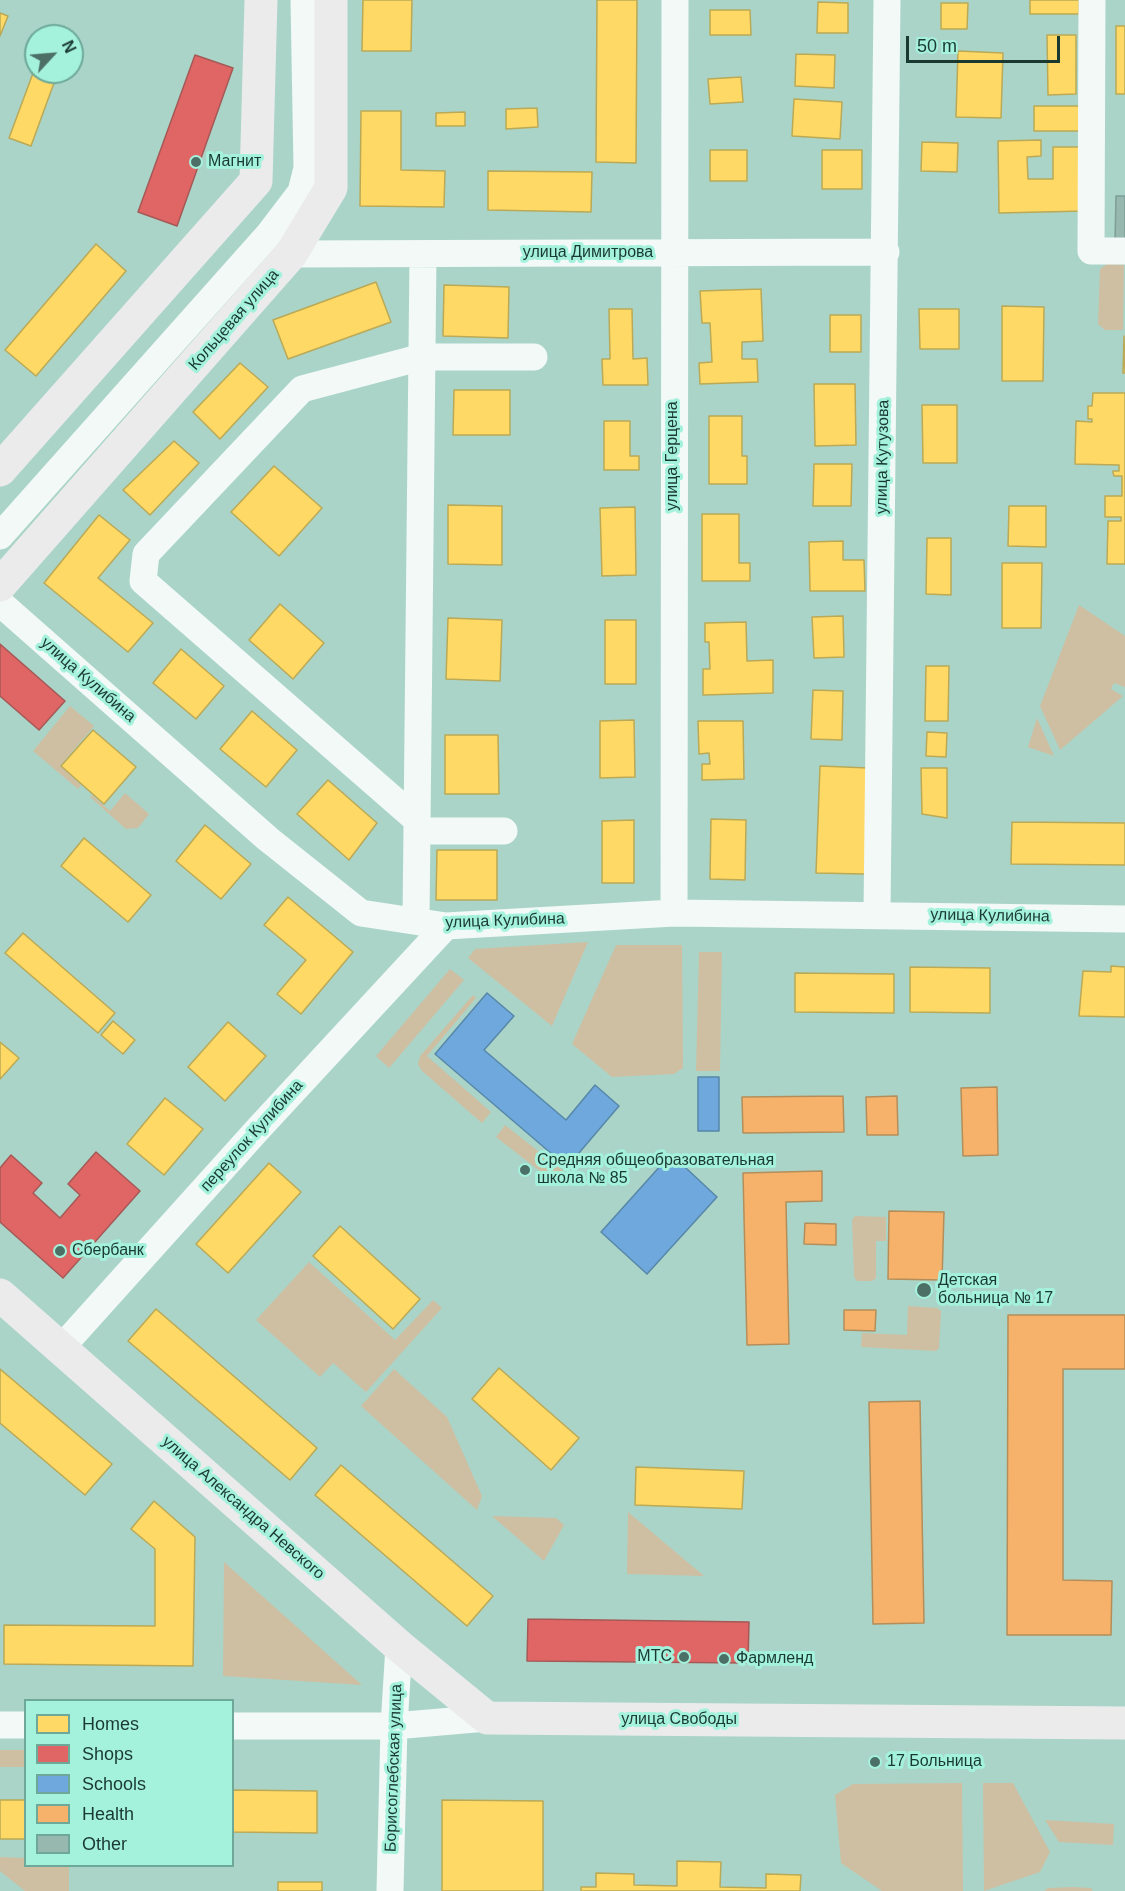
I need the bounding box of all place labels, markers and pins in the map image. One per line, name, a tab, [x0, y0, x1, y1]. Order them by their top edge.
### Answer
place label: Магнит	[208, 152, 261, 172]
marker: Магнит	[189, 155, 203, 169]
place label: Средняя общеобразовательная школа № 85	[537, 1151, 774, 1189]
marker: Средняя общеобразовательная школа № 85	[518, 1163, 532, 1177]
place label: Сбербанк	[72, 1241, 144, 1261]
marker: Сбербанк	[53, 1244, 67, 1258]
place label: Детская больница № 17	[938, 1271, 1053, 1309]
marker: Детская больница № 17	[915, 1281, 933, 1299]
place label: МТС	[637, 1647, 672, 1667]
place label: Фармленд	[736, 1649, 813, 1669]
marker: МТС	[677, 1650, 691, 1664]
marker: Фармленд	[717, 1652, 731, 1666]
place label: 17 Больница	[887, 1752, 982, 1772]
marker: 17 Больница	[868, 1755, 882, 1769]

